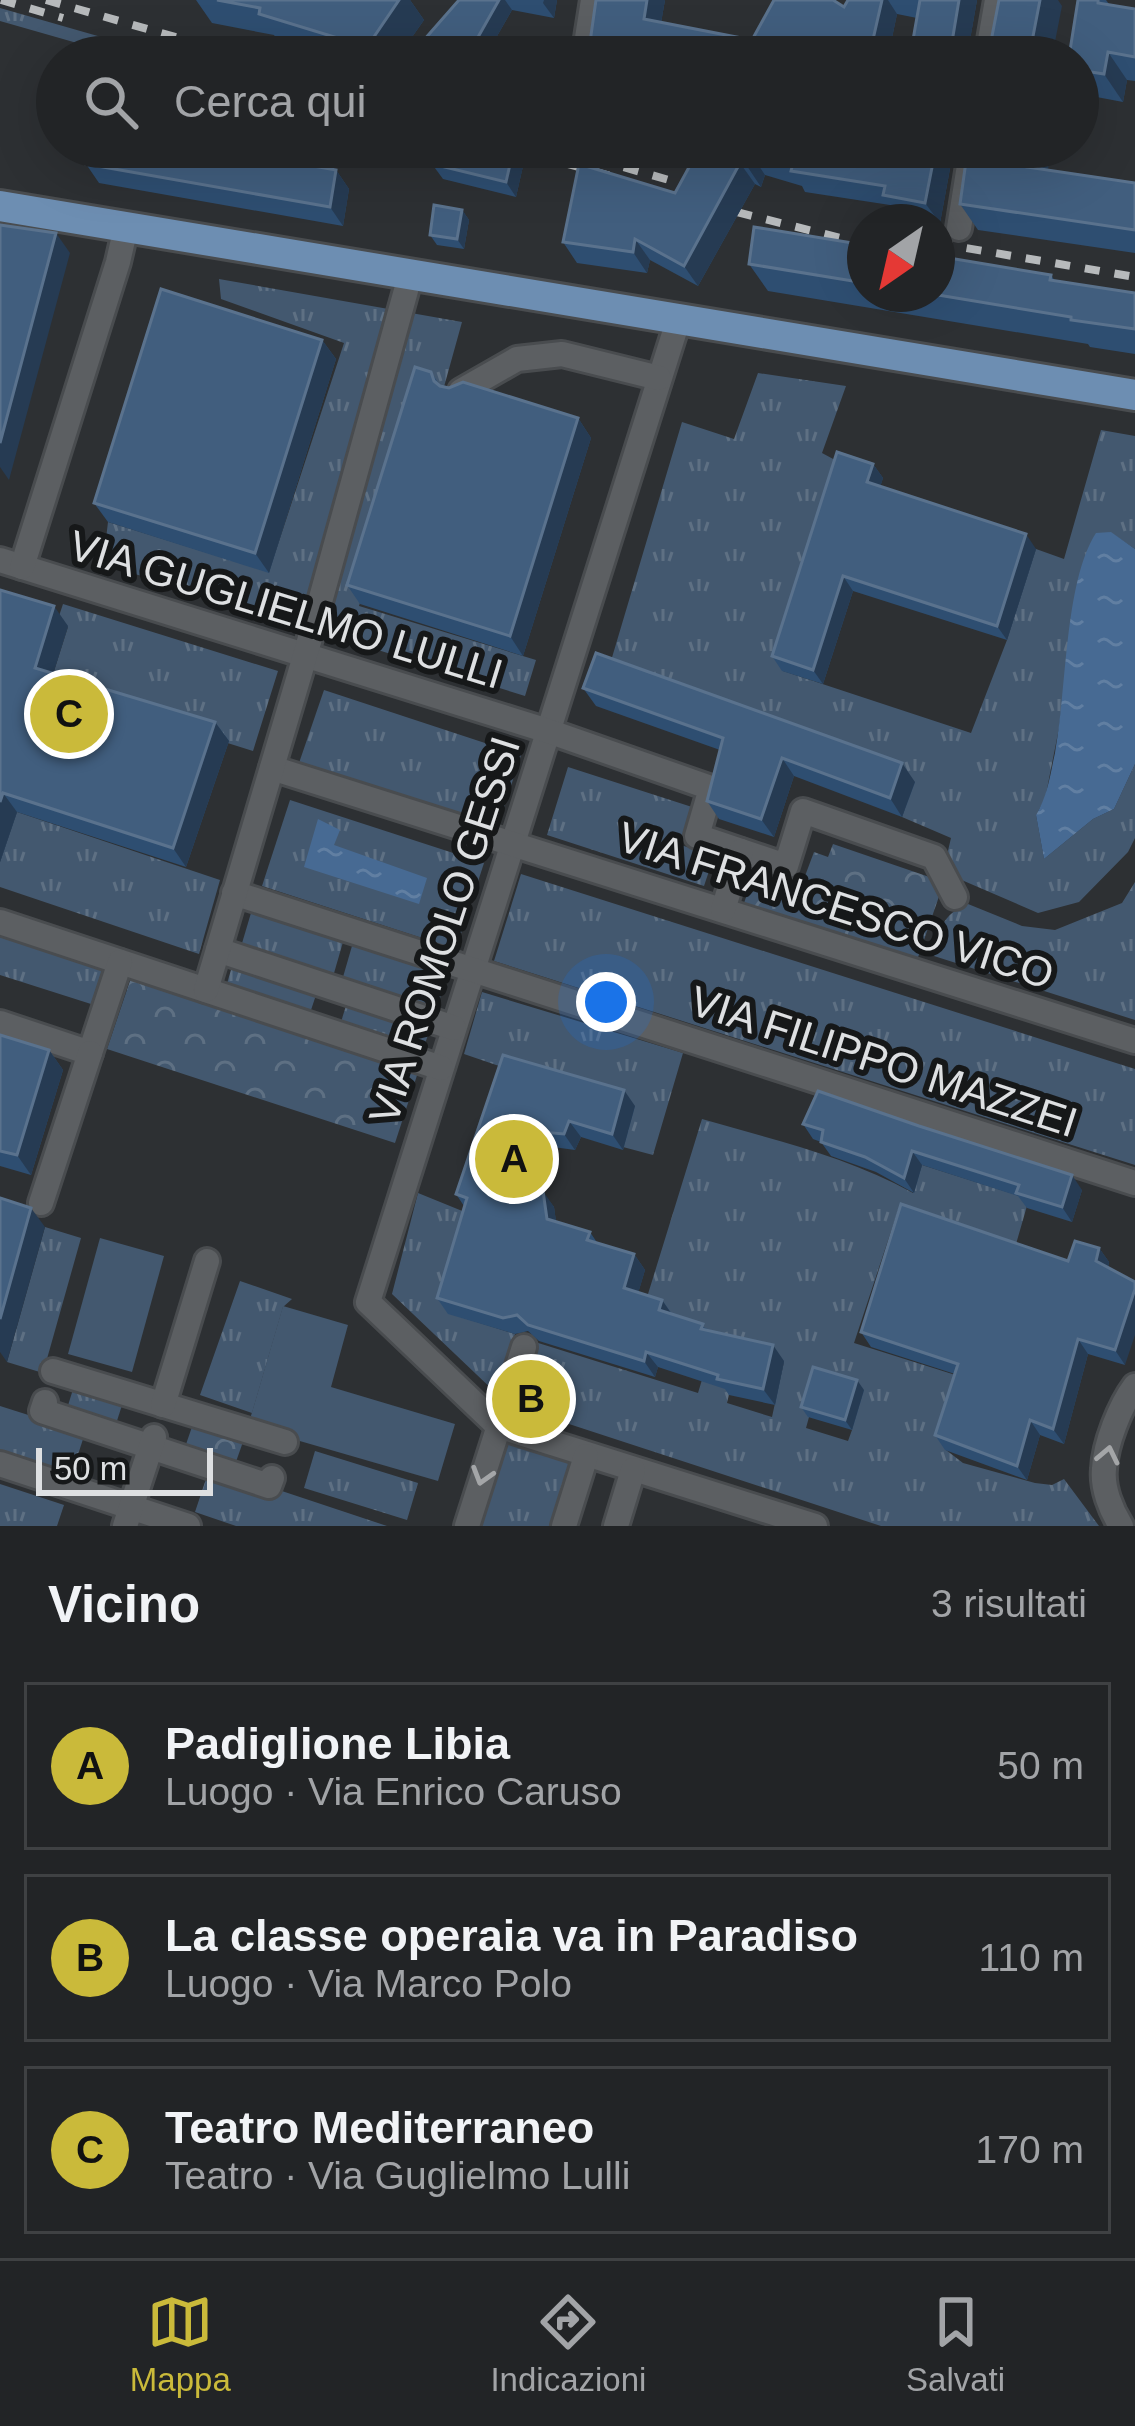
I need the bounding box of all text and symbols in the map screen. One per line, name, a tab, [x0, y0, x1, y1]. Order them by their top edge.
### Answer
search box	[36, 36, 1099, 168]
icon: search	[78, 69, 144, 135]
text: Cerca qui	[174, 76, 367, 127]
north arrow	[847, 204, 955, 312]
street label: VIA GUGLIELMO LULLI	[64, 521, 508, 698]
pin: C	[30, 669, 108, 759]
street label: VIA ROMOLO GESSI	[360, 731, 529, 1129]
street label: VIA FRANCESCO VICO	[612, 813, 1060, 998]
your location	[576, 972, 636, 1032]
street label: VIA FILIPPO MAZZEI	[685, 977, 1083, 1146]
pin: A	[475, 1114, 553, 1204]
pin: B	[492, 1354, 570, 1444]
scale bar	[36, 1442, 213, 1495]
one-way arrow	[1095, 1445, 1120, 1465]
text: 50 m	[54, 1450, 127, 1487]
one-way arrow	[472, 1465, 497, 1486]
text: Vicino	[48, 1576, 200, 1633]
text: 3 risultati	[931, 1582, 1087, 1625]
text: Padiglione Libia	[165, 1718, 510, 1769]
text: A	[76, 1744, 104, 1787]
text: 50 m	[997, 1744, 1084, 1787]
text: Luogo · Via Enrico Caruso	[165, 1770, 622, 1813]
text: La classe operaia va in Paradiso	[165, 1910, 858, 1961]
text: B	[76, 1936, 104, 1979]
text: 110 m	[979, 1936, 1084, 1979]
text: Luogo · Via Marco Polo	[165, 1962, 572, 2005]
text: Teatro Mediterraneo	[165, 2102, 594, 2153]
text: C	[76, 2128, 104, 2171]
text: 170 m	[976, 2128, 1084, 2171]
text: Teatro · Via Guglielmo Lulli	[165, 2154, 630, 2197]
tab: Mappa	[130, 2289, 231, 2399]
tab: Indicazioni	[490, 2289, 646, 2399]
tab: Salvati	[906, 2289, 1005, 2399]

